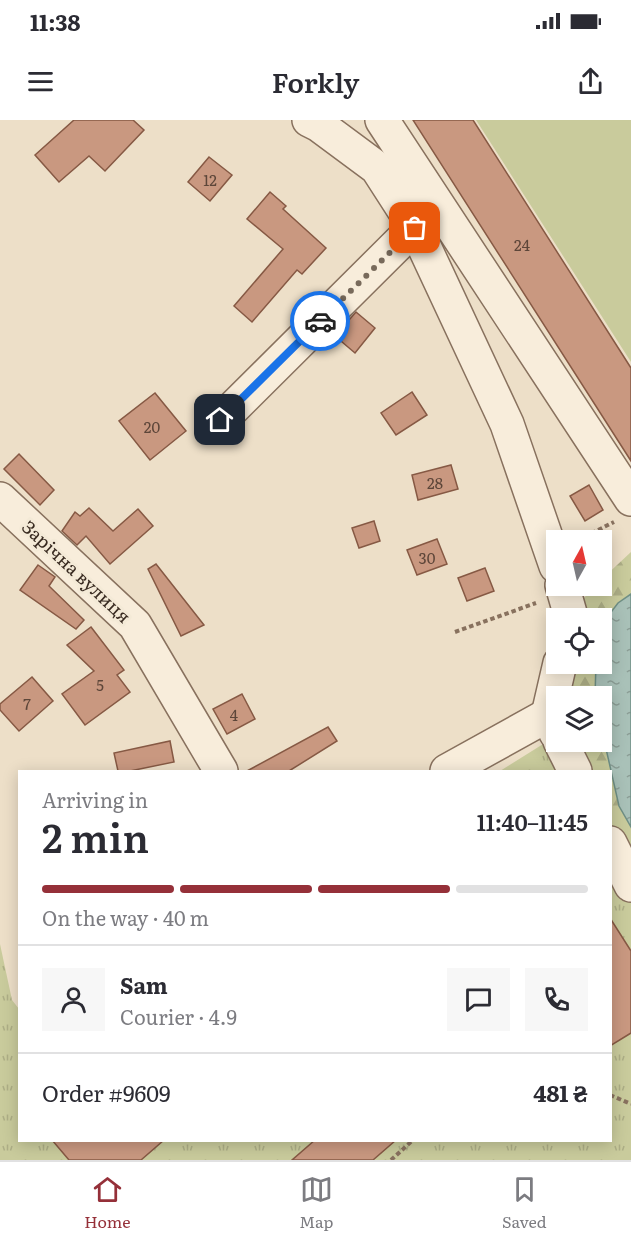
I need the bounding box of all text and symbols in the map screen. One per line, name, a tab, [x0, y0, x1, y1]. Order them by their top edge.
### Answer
text: 11:38	[30, 5, 81, 38]
text: Forkly	[272, 61, 359, 101]
icon: menu	[24, 65, 57, 98]
icon: share	[574, 65, 607, 98]
house number: 12	[203, 168, 217, 191]
pin	[389, 202, 440, 253]
icon: bag	[398, 211, 431, 244]
house number: 24	[514, 233, 530, 256]
courier	[290, 291, 350, 351]
icon: car	[304, 305, 337, 338]
pin	[194, 394, 245, 445]
icon: home	[203, 403, 236, 436]
house number: 20	[144, 415, 160, 438]
house number: 28	[427, 471, 443, 494]
street label: Зарічна вулиця	[16, 513, 138, 629]
north arrow	[546, 530, 612, 596]
map controls	[546, 530, 612, 752]
house number: 30	[419, 546, 436, 569]
button: locate	[546, 608, 612, 674]
house number: 5	[96, 673, 104, 696]
button: layers	[546, 686, 612, 752]
house number: 7	[23, 692, 31, 715]
house number: 4	[230, 703, 238, 726]
text: Arriving in	[42, 784, 148, 814]
text: 11:40–11:45	[477, 805, 588, 838]
text: 2 min	[42, 807, 149, 865]
text: On the way · 40 m	[42, 902, 209, 932]
button: person	[42, 968, 105, 1031]
text: Sam	[120, 968, 168, 1001]
button: chat	[447, 968, 510, 1031]
button: phone	[525, 968, 588, 1031]
text: Courier · 4.9	[120, 1001, 237, 1031]
text: Order #9609	[42, 1076, 171, 1109]
text: 481 ₴	[533, 1076, 588, 1109]
tab: Home	[84, 1173, 131, 1233]
tab: Map	[299, 1173, 333, 1233]
tab: Saved	[502, 1173, 547, 1233]

